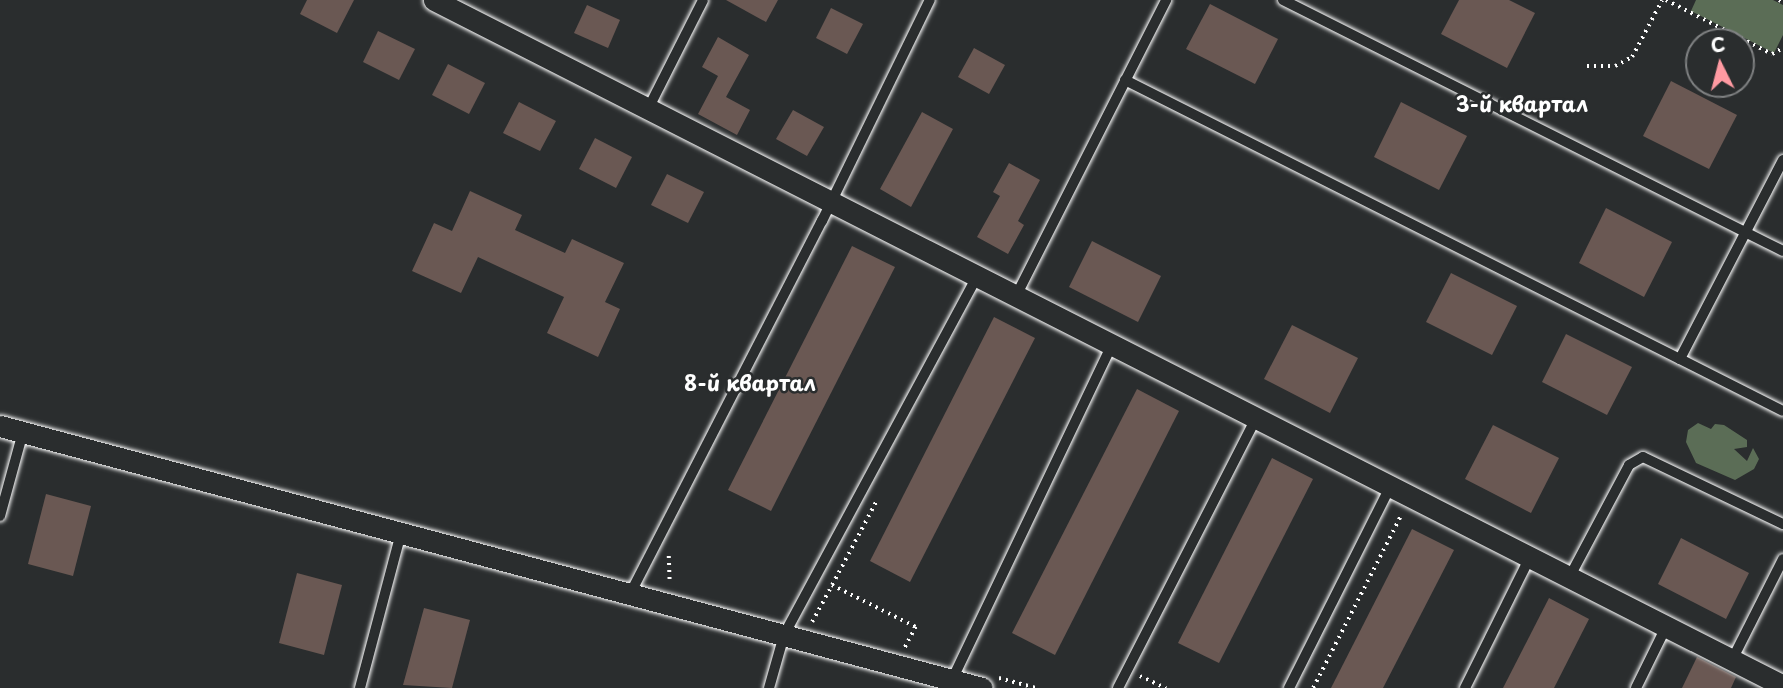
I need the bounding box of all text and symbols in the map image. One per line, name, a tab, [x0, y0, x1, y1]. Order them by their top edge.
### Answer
north arrow	[1685, 28, 1755, 98]
text: С	[1709, 29, 1727, 59]
district label: 3-й квартал	[1455, 90, 1589, 116]
district label: 8-й квартал	[684, 369, 816, 395]

